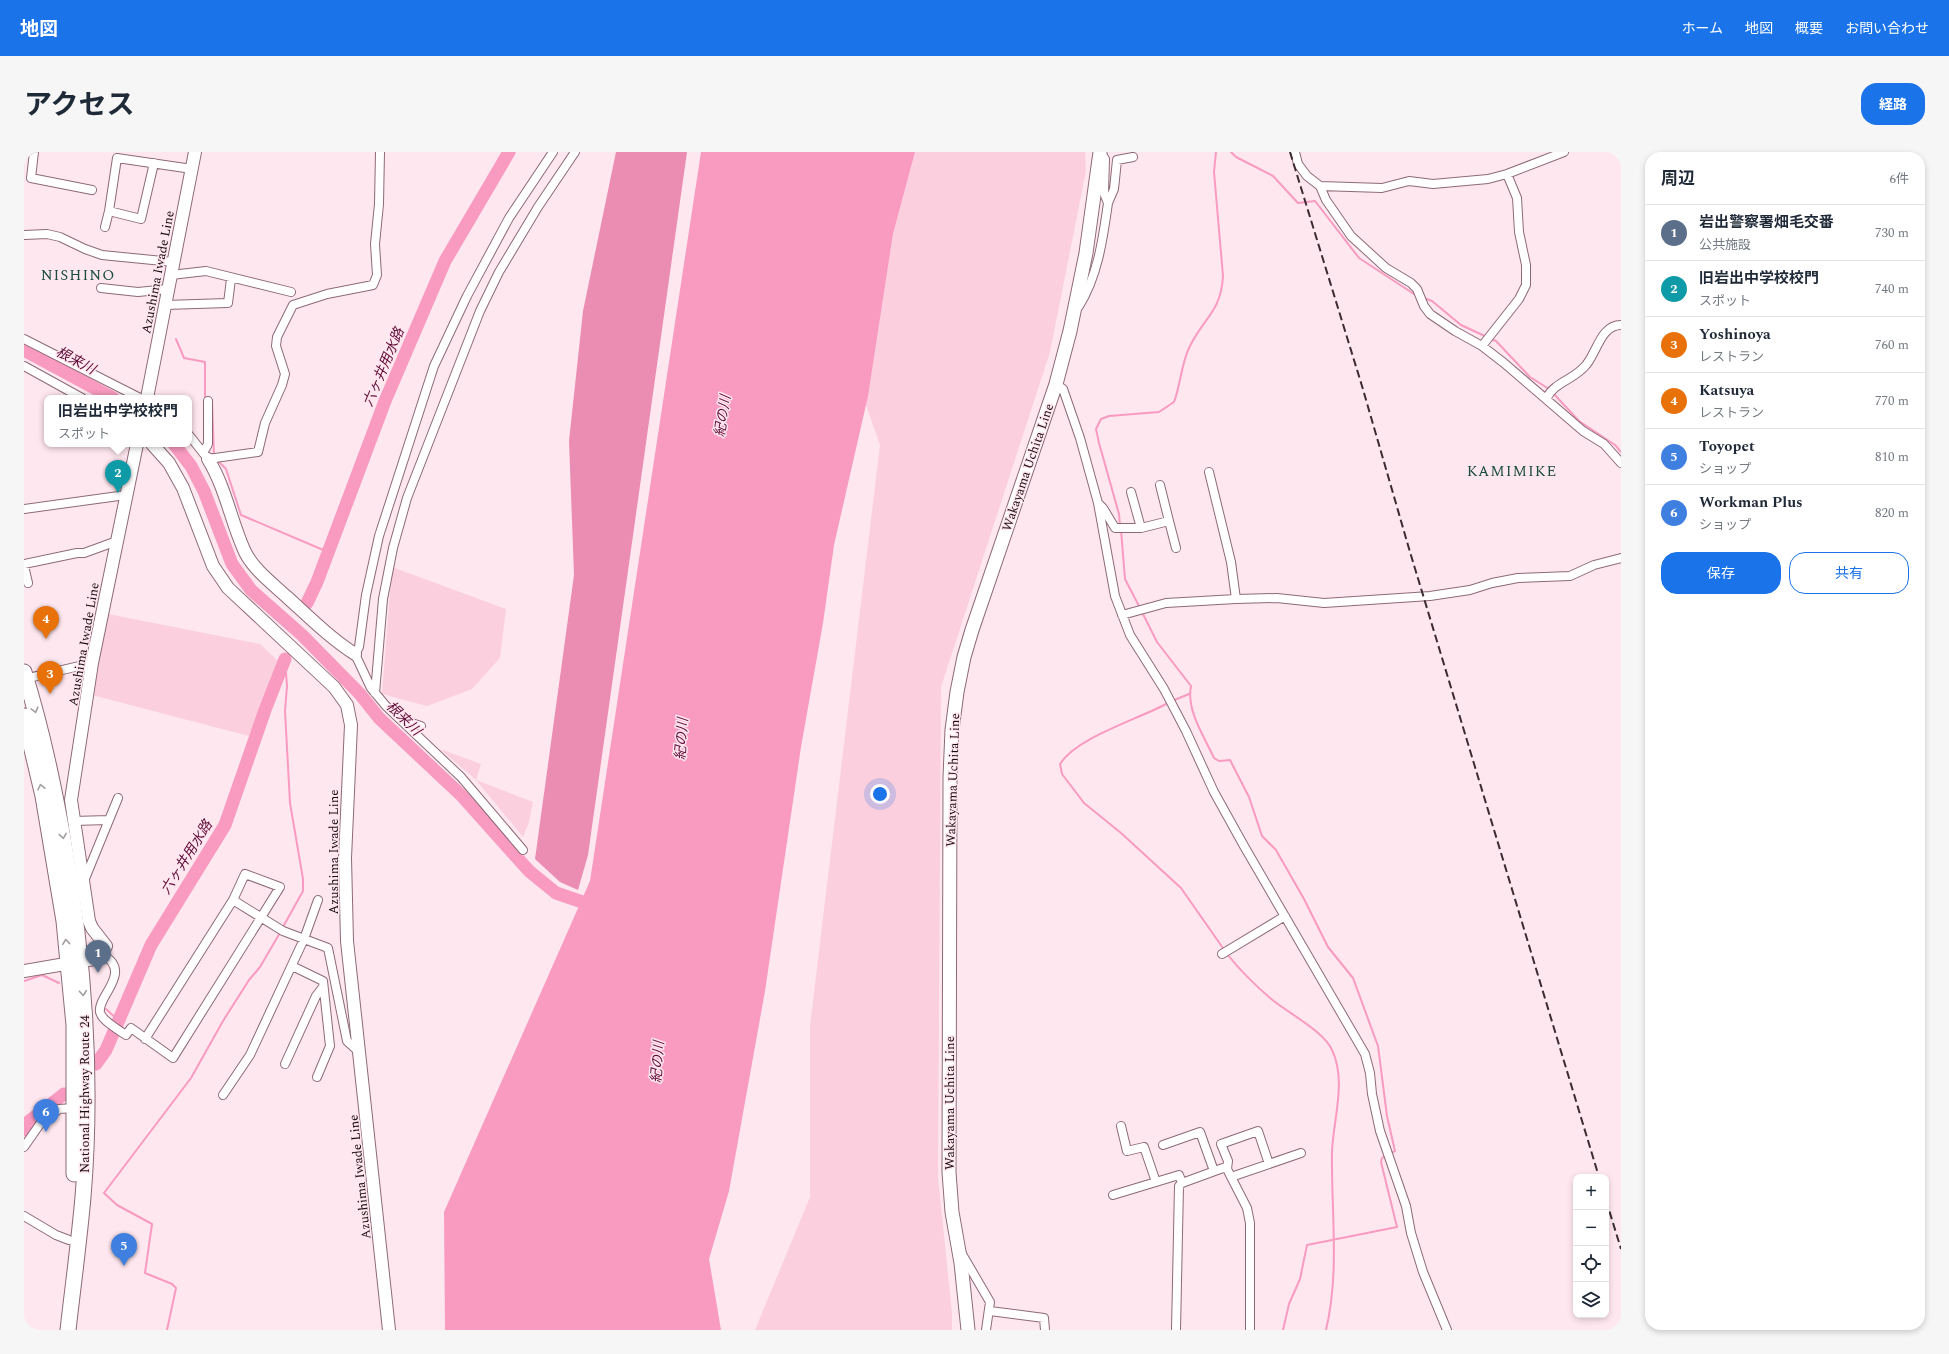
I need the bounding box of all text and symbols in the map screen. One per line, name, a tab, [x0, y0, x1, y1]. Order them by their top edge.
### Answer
text: 地図	[20, 15, 58, 44]
text: ホーム	[1681, 18, 1723, 39]
text: 地図	[1745, 18, 1773, 39]
text: 概要	[1795, 18, 1823, 39]
text: お問い合わせ	[1845, 18, 1929, 39]
button: 経路	[1861, 83, 1925, 125]
text: アクセス	[24, 84, 135, 127]
text: 周辺	[1661, 166, 1695, 192]
text: 6件	[1889, 169, 1909, 189]
street label: Azushima Iwade Line	[136, 209, 180, 336]
text: 岩出警察署畑毛交番	[1699, 211, 1834, 234]
text: 1	[1670, 223, 1678, 243]
text: 730 m	[1875, 223, 1909, 243]
text: 公共施設	[1699, 235, 1751, 255]
district label: NISHINO	[41, 264, 115, 287]
text: 旧岩出中学校校門	[1699, 267, 1819, 290]
text: 2	[1670, 279, 1678, 299]
text: 740 m	[1875, 279, 1909, 299]
text: スポット	[1699, 291, 1751, 311]
text: Yoshinoya	[1699, 323, 1771, 346]
water label: 六ヶ井用水路	[357, 324, 410, 410]
text: 3	[1670, 335, 1678, 355]
text: 760 m	[1875, 335, 1909, 355]
water label: 根来川	[52, 341, 101, 381]
text: レストラン	[1699, 347, 1764, 367]
text: Katsuya	[1699, 379, 1754, 402]
text: 4	[1670, 391, 1678, 411]
text: 770 m	[1875, 391, 1909, 411]
water label: 紀の川	[709, 392, 736, 438]
popup	[44, 395, 192, 447]
text: 旧岩出中学校校門	[58, 400, 178, 423]
street label: Wakayama Uchita Line	[997, 401, 1059, 534]
text: レストラン	[1699, 403, 1764, 423]
text: スポット	[58, 424, 110, 444]
text: Toyopet	[1699, 435, 1755, 458]
text: 5	[1670, 447, 1678, 467]
text: 810 m	[1875, 447, 1909, 467]
text: ショップ	[1699, 459, 1751, 479]
pin: 2	[105, 460, 131, 493]
district label: KAMIMIKE	[1467, 460, 1557, 483]
text: Workman Plus	[1699, 491, 1803, 514]
text: 6	[1670, 503, 1678, 523]
text: 820 m	[1875, 503, 1909, 523]
text: ショップ	[1699, 515, 1751, 535]
button: 保存	[1661, 552, 1781, 594]
button: 共有	[1789, 552, 1909, 594]
street label: Azushima Iwade Line	[63, 581, 105, 708]
pin: 4	[33, 606, 59, 639]
pin: 3	[37, 661, 63, 694]
water label: 根来川	[381, 696, 427, 742]
one-way arrow	[30, 706, 38, 713]
street label: Wakayama Uchita Line	[941, 713, 965, 847]
water label: 紀の川	[670, 715, 694, 761]
one-way arrow	[37, 783, 46, 790]
your location	[870, 784, 890, 804]
street label: Azushima Iwade Line	[324, 789, 344, 915]
water label: 六ヶ井用水路	[155, 815, 218, 898]
one-way arrow	[58, 833, 66, 840]
one-way arrow	[62, 939, 71, 945]
pin: 1	[85, 940, 111, 973]
one-way arrow	[78, 990, 87, 996]
street label: National Highway Route 24	[75, 1015, 95, 1173]
street label: Wakayama Uchita Line	[940, 1036, 960, 1170]
water label: 紀の川	[646, 1038, 670, 1084]
pin: 6	[33, 1099, 59, 1132]
street label: Azushima Iwade Line	[344, 1114, 376, 1240]
map controls	[1573, 1174, 1609, 1318]
button: +	[1573, 1174, 1609, 1210]
button: −	[1573, 1210, 1609, 1246]
pin: 5	[111, 1233, 137, 1266]
button: locate	[1573, 1246, 1609, 1282]
button: layers	[1573, 1282, 1609, 1318]

